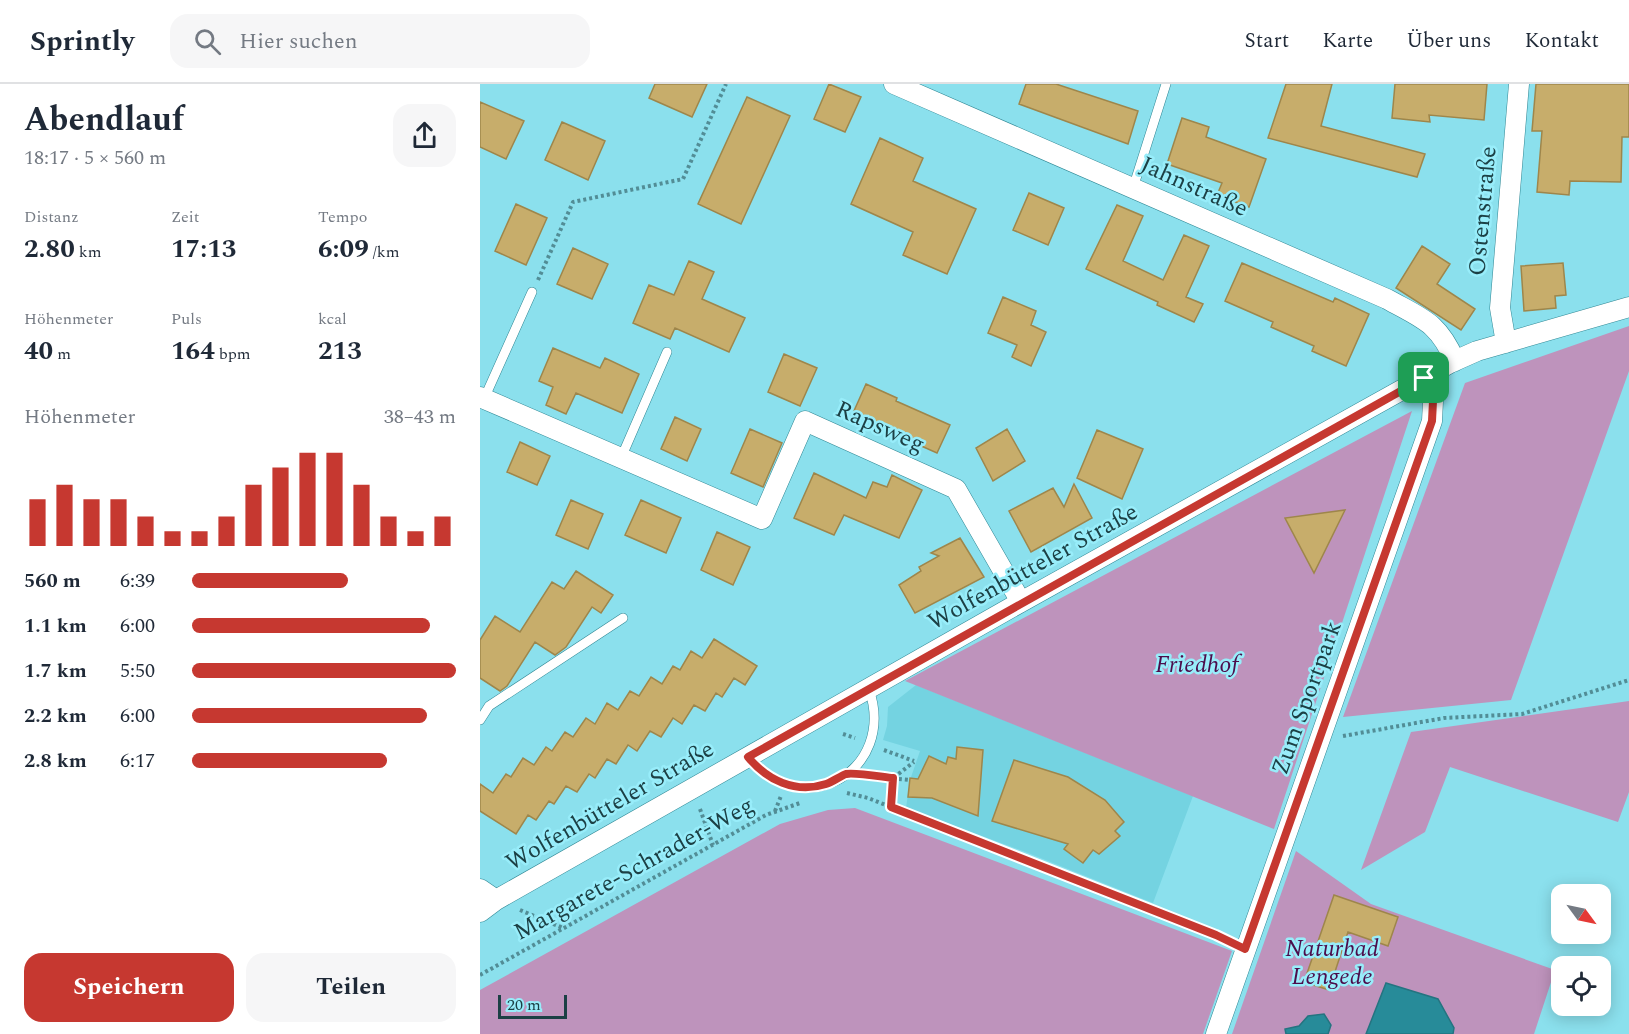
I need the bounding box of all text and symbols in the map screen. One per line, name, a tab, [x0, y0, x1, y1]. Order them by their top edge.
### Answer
search box	[170, 14, 590, 68]
text: Sprintly	[30, 20, 134, 63]
icon: search	[191, 25, 224, 58]
text: Hier suchen	[239, 25, 358, 58]
text: Start	[1244, 25, 1289, 57]
text: Karte	[1322, 25, 1373, 57]
text: Über uns	[1406, 25, 1491, 57]
text: Kontakt	[1524, 25, 1599, 57]
text: Abendlauf	[24, 95, 184, 145]
button: share	[393, 104, 456, 167]
text: 18:17 · 5 × 560 m	[24, 143, 166, 173]
street label: Ostenstraße	[1459, 145, 1507, 277]
street label: Jahnstraße	[1134, 147, 1254, 227]
text: Distanz	[24, 205, 79, 229]
text: Zeit	[171, 205, 199, 229]
text: Tempo	[318, 205, 367, 229]
text: 2.80	[24, 229, 75, 269]
text: 17:13	[171, 229, 236, 269]
text: 6:09	[318, 229, 369, 269]
text: km	[75, 240, 101, 264]
text: /km	[369, 240, 399, 264]
text: Höhenmeter	[24, 307, 113, 331]
text: Puls	[171, 307, 202, 331]
text: kcal	[318, 307, 347, 331]
text: 40	[24, 331, 53, 371]
text: 164	[171, 331, 215, 371]
text: 213	[318, 331, 362, 371]
text: m	[53, 342, 71, 366]
text: bpm	[215, 342, 251, 366]
pin	[1398, 352, 1449, 403]
icon: arrive	[1407, 361, 1440, 394]
street label: Rapsweg	[829, 391, 931, 463]
text: Höhenmeter	[24, 402, 136, 432]
text: 38–43 m	[384, 402, 456, 432]
street label: Wolfenbütteler Straße	[921, 494, 1145, 640]
text: 560 m	[24, 566, 81, 596]
text: 6:39	[120, 566, 155, 596]
text: 1.1 km	[24, 611, 87, 641]
text: 6:00	[120, 611, 155, 641]
street label: Zum Sportpark	[1262, 616, 1352, 780]
park label: Friedhof	[1155, 647, 1243, 683]
text: 1.7 km	[24, 656, 87, 686]
text: 5:50	[120, 656, 155, 686]
text: 2.2 km	[24, 701, 87, 731]
text: 6:00	[120, 701, 155, 731]
street label: Wolfenbütteler Straße	[499, 731, 721, 881]
text: 2.8 km	[24, 746, 87, 776]
text: 6:17	[120, 746, 155, 776]
street label: Margarete-Schrader-Weg	[507, 788, 761, 950]
north arrow	[1551, 884, 1611, 944]
map controls	[1551, 884, 1611, 1016]
park label: Naturbad Lengede	[1285, 931, 1379, 995]
button: Speichern	[24, 953, 234, 1022]
button: Teilen	[246, 953, 456, 1022]
button: locate	[1551, 956, 1611, 1016]
scale bar	[498, 992, 567, 1020]
text: 20 m	[507, 993, 541, 1017]

